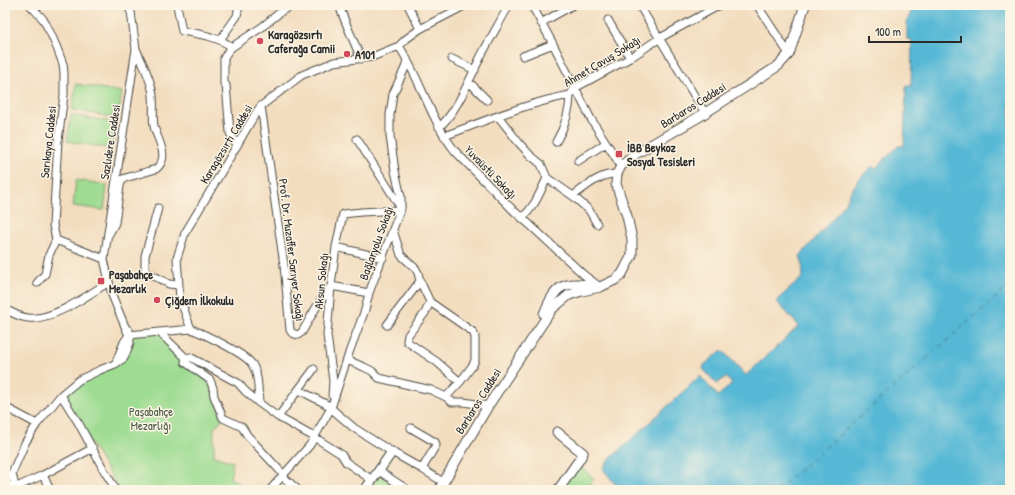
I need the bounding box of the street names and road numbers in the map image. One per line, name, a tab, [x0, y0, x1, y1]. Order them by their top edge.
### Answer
street label: Ahmet Çavuş Sokağı	[560, 31, 644, 91]
street label: Barbaros Caddesi	[657, 78, 729, 132]
street label: Karagözsırtı Caddesi	[196, 101, 256, 187]
street label: Sazlıdere Caddesi	[96, 103, 124, 181]
street label: Sarıkaya Caddesi	[36, 105, 60, 179]
street label: Yuvaüstü Sokağı	[461, 141, 521, 203]
street label: Prof. Dr. Muzaffer Sarıyer Sokağı	[275, 178, 309, 322]
street label: Bağlaryolu Sokağı	[355, 204, 397, 282]
street label: Aksun Sokağı	[310, 252, 332, 310]
street label: Barbaros Caddesi	[451, 365, 505, 437]

